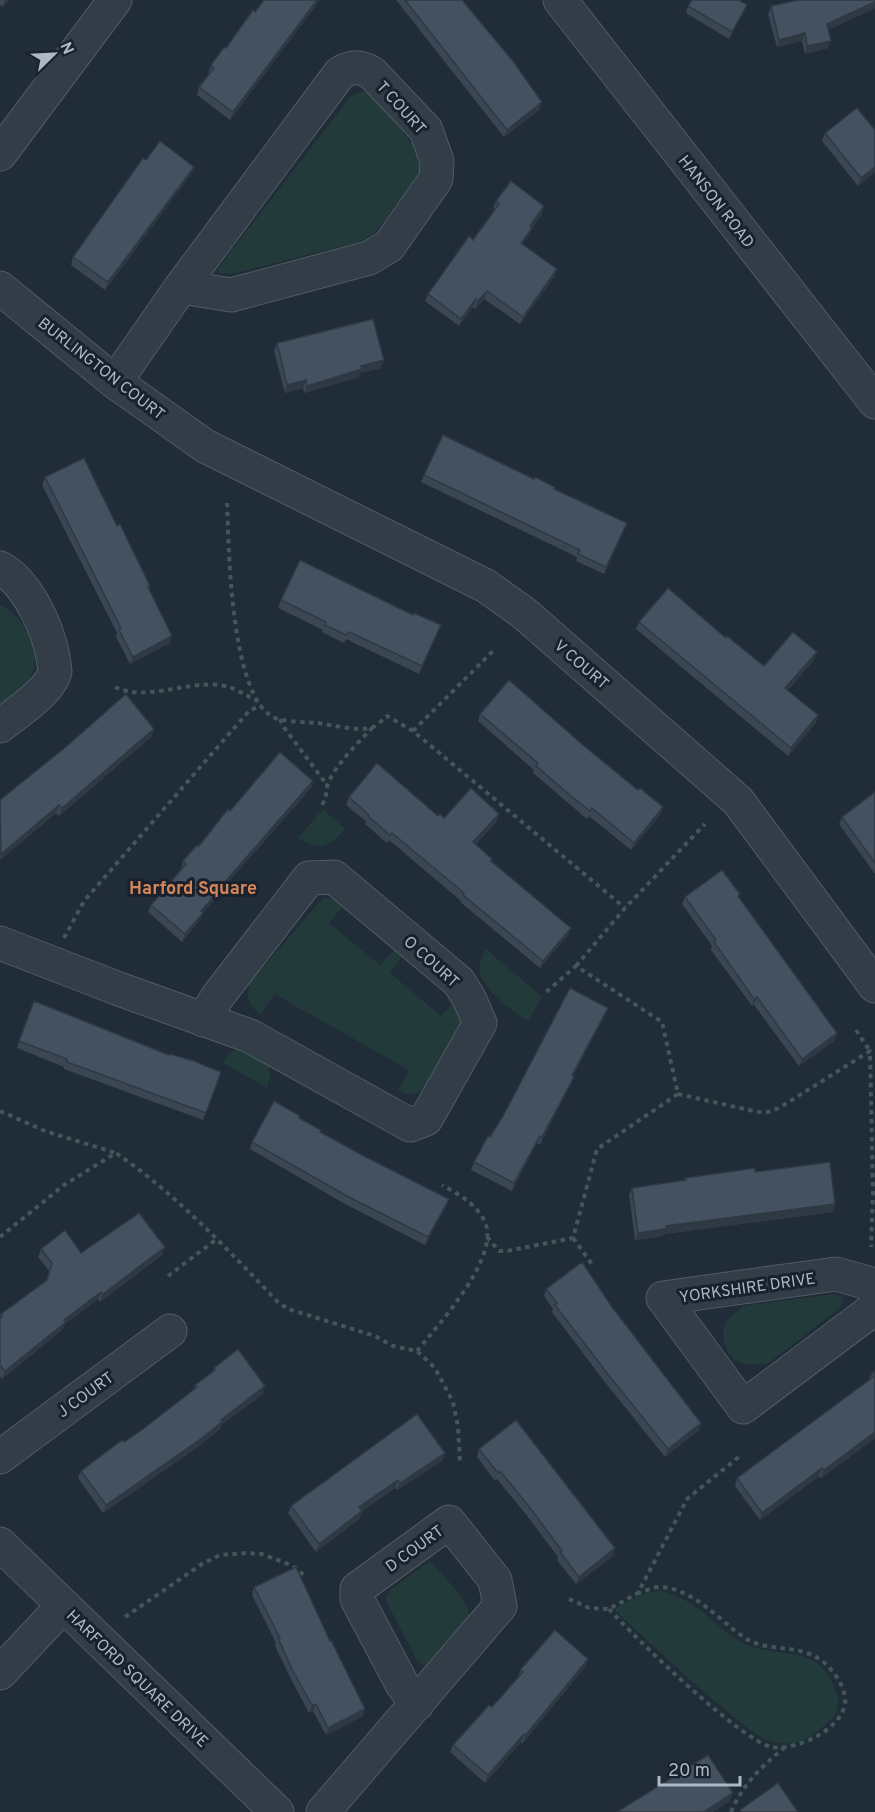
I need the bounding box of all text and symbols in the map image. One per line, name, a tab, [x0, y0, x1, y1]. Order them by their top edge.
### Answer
north arrow	[24, 24, 84, 84]
text: N	[54, 39, 77, 58]
street label: T COURT	[371, 78, 430, 139]
street label: HANSON ROAD	[673, 152, 758, 253]
street label: BURLINGTON COURT	[33, 314, 168, 425]
street label: V COURT	[549, 636, 612, 695]
district label: Harford Square	[129, 878, 257, 901]
street label: O COURT	[399, 932, 463, 993]
street label: YORKSHIRE DRIVE	[678, 1270, 817, 1308]
street label: J COURT	[54, 1368, 118, 1423]
street label: D COURT	[382, 1522, 448, 1577]
street label: HARFORD SQUARE DRIVE	[61, 1606, 212, 1753]
scale bar	[659, 1749, 740, 1787]
text: 20 m	[668, 1760, 710, 1783]

